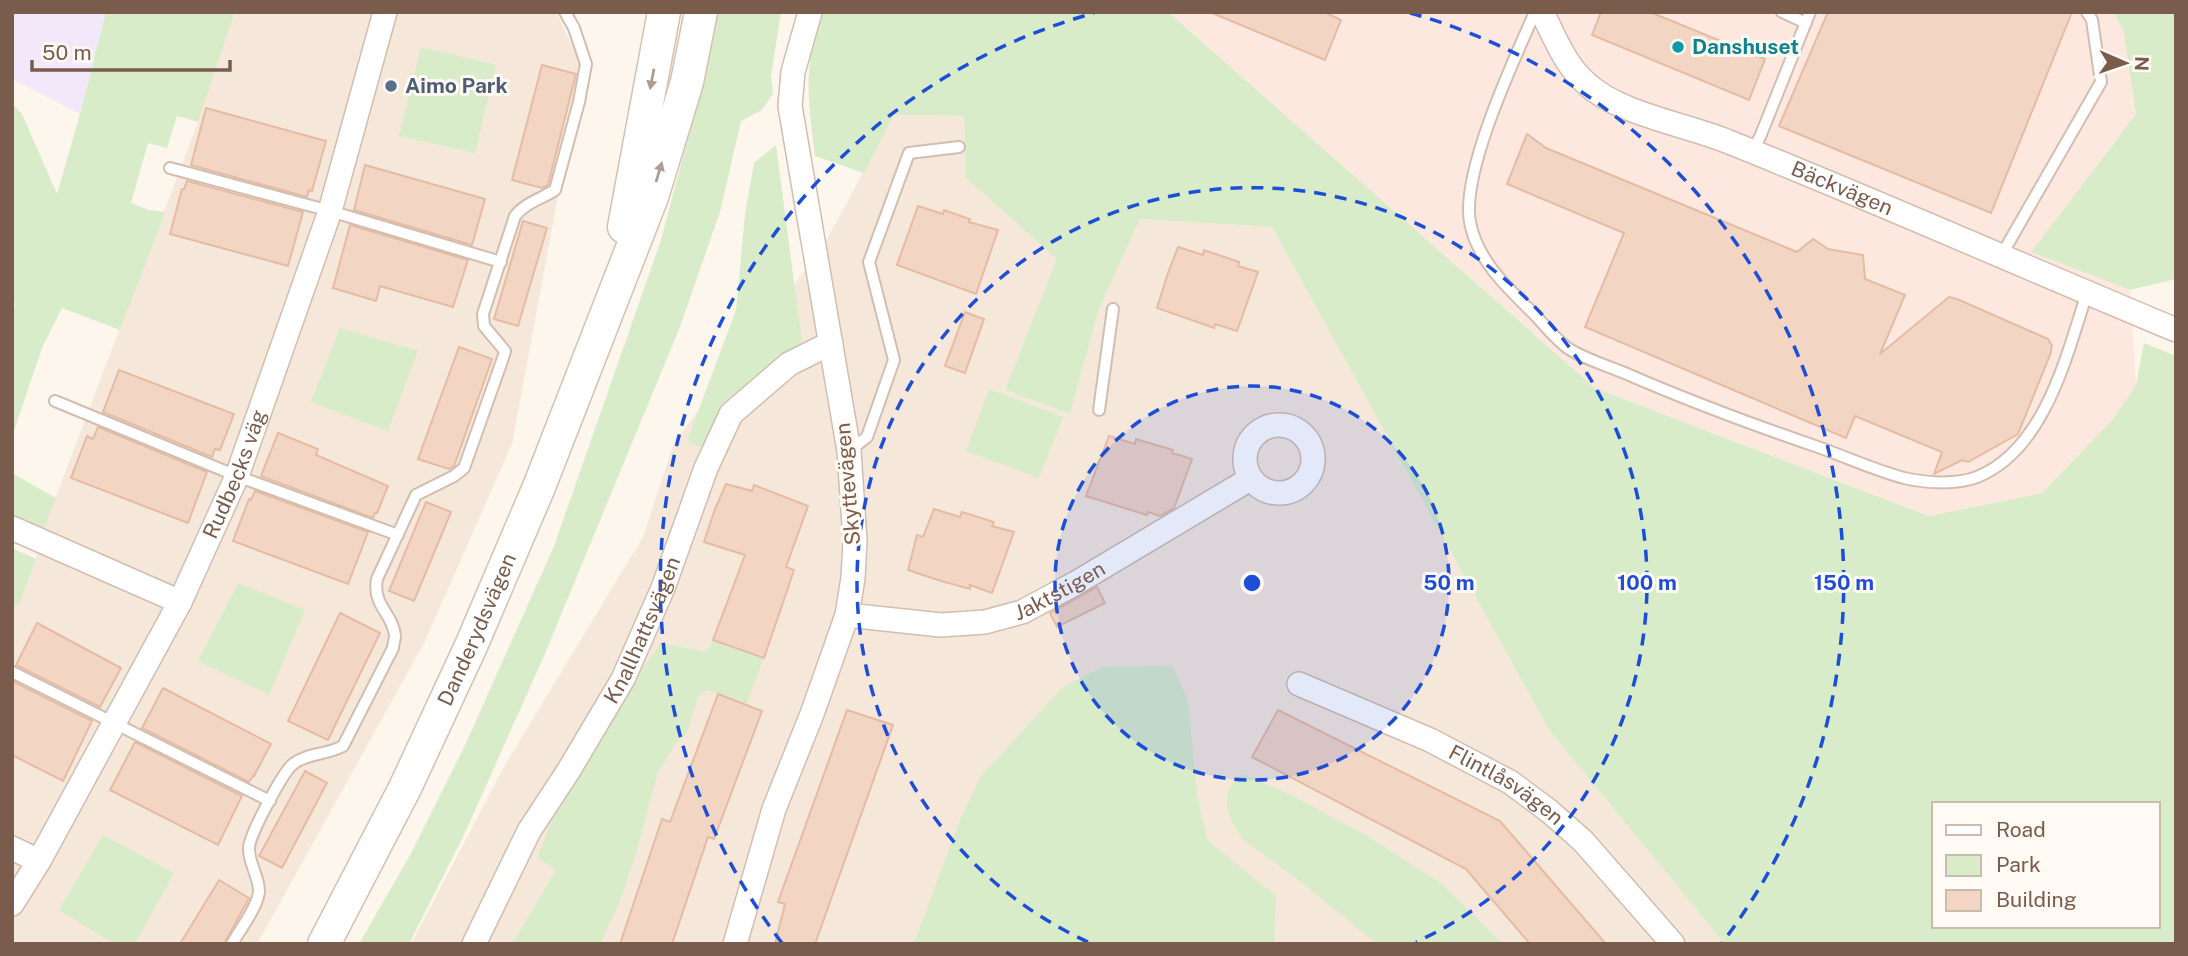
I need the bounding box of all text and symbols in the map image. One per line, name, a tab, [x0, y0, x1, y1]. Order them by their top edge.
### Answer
scale bar	[32, 28, 229, 72]
north arrow	[2090, 28, 2160, 98]
place label: Danshuset	[1692, 34, 1799, 59]
marker: Danshuset	[1670, 39, 1686, 55]
text: 50 m	[42, 40, 92, 65]
text: N	[2131, 56, 2153, 71]
one-way arrow	[646, 68, 657, 90]
place label: Aimo Park	[405, 73, 508, 98]
marker: Aimo Park	[383, 78, 399, 94]
street label: Bäckvägen	[1788, 156, 1897, 220]
one-way arrow	[655, 161, 665, 182]
street label: Rudbecks väg	[197, 406, 271, 542]
street label: Skyttevägen	[830, 422, 865, 546]
street label: Danderydsvägen	[432, 549, 521, 710]
street label: Knallhattsvägen	[598, 553, 685, 708]
street label: Jaktstigen	[1012, 556, 1109, 625]
text: 50 m	[1423, 570, 1475, 595]
text: 100 m	[1617, 570, 1677, 595]
text: 150 m	[1814, 570, 1874, 595]
centre of rings	[1240, 571, 1264, 595]
street label: Flintlåsvägen	[1445, 739, 1569, 830]
legend	[1932, 802, 2160, 928]
text: Road	[1996, 817, 2046, 842]
text: Park	[1996, 852, 2041, 877]
text: Building	[1996, 887, 2077, 912]

